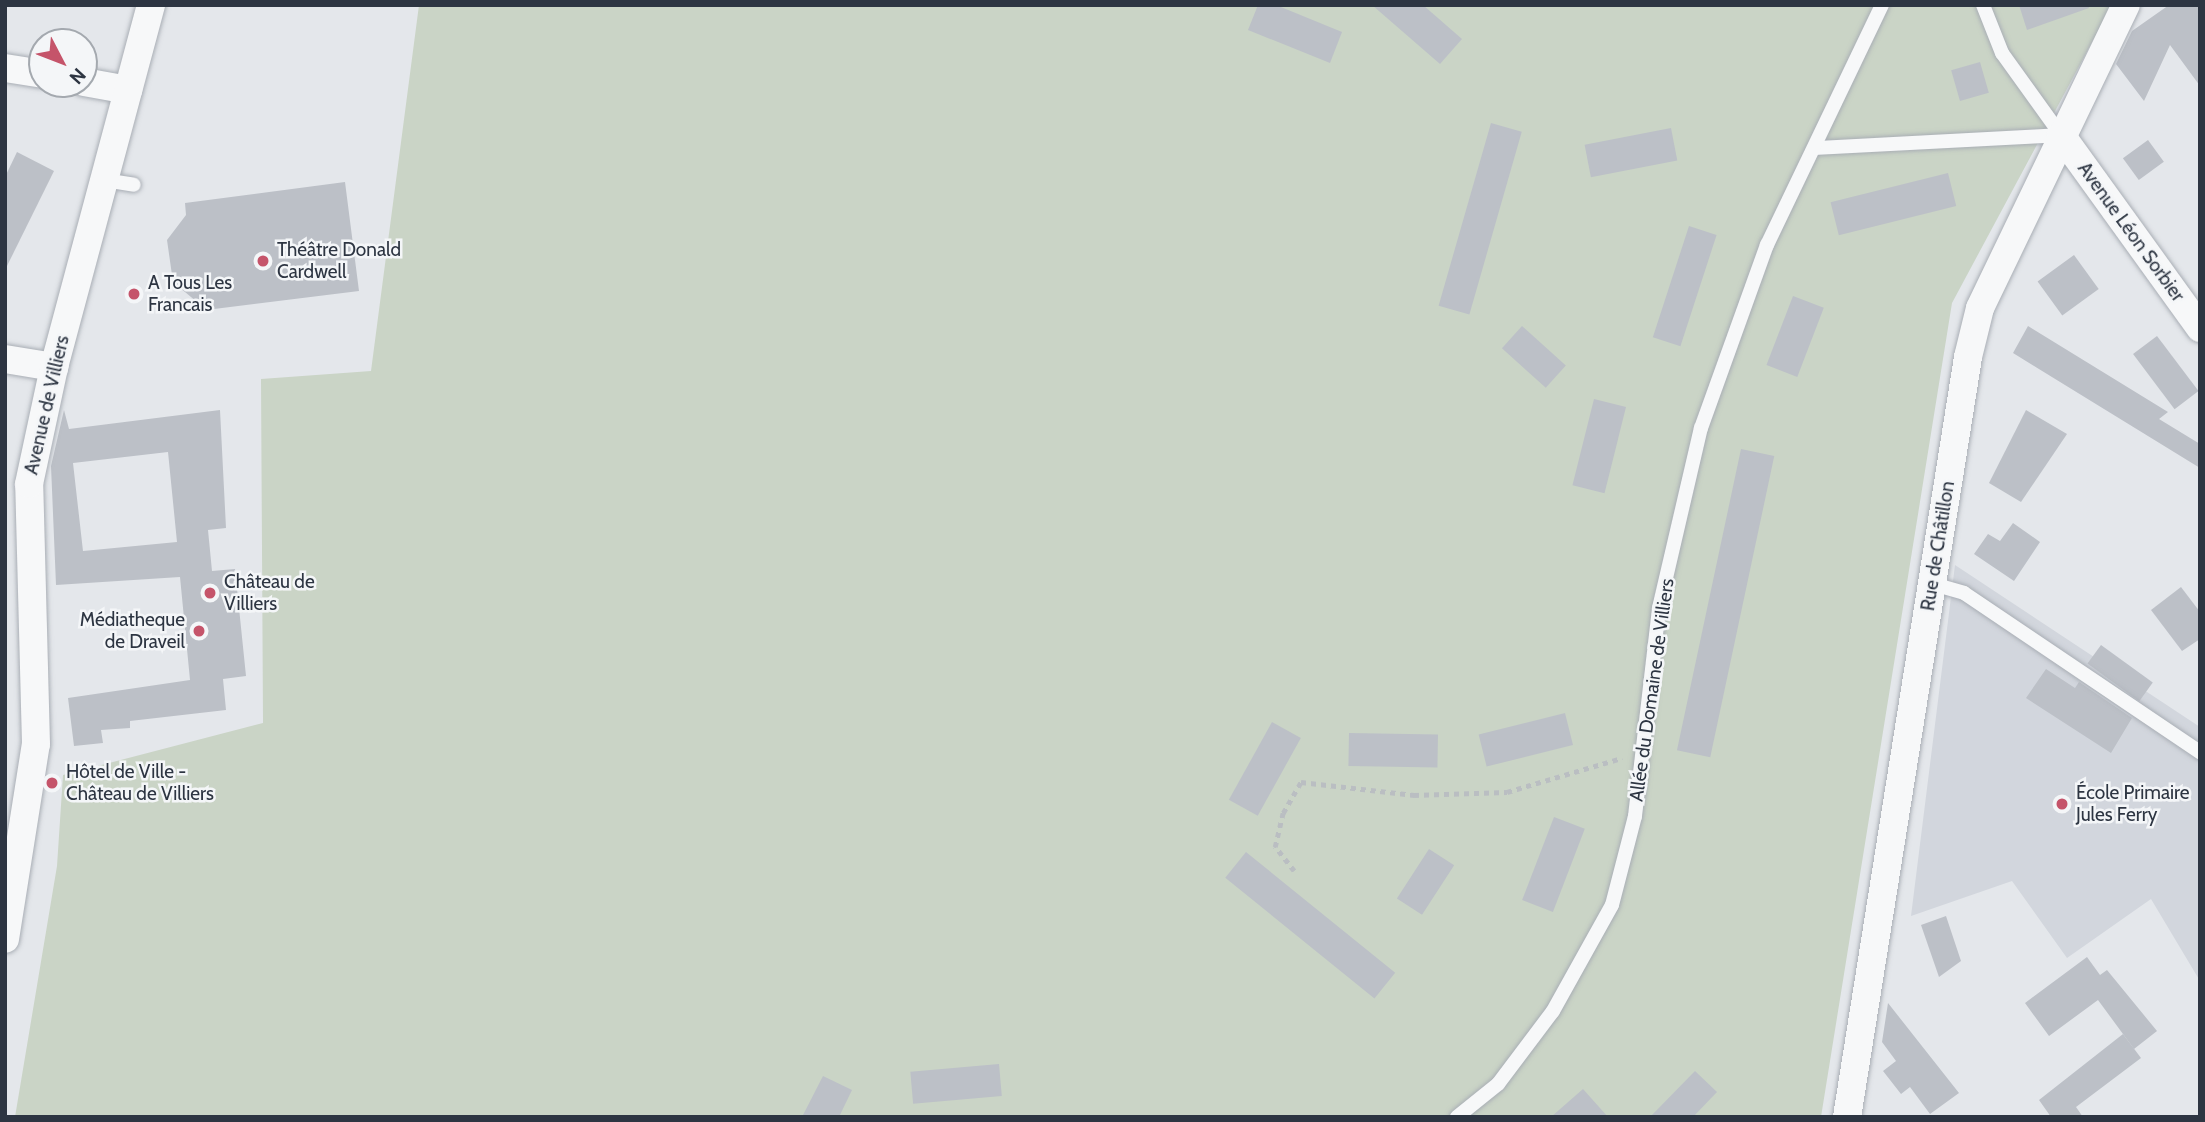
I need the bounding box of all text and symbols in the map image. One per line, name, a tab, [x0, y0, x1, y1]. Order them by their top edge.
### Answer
north arrow	[28, 28, 98, 98]
text: N	[64, 63, 91, 89]
street label: Avenue Léon Sorbier	[2073, 158, 2189, 306]
place label: Théâtre Donald Cardwell	[277, 239, 401, 283]
marker: Théâtre Donald Cardwell	[255, 253, 271, 269]
place label: A Tous Les Francais	[148, 272, 232, 316]
marker: A Tous Les Francais	[126, 286, 142, 302]
street label: Avenue de Villiers	[20, 333, 74, 477]
street label: Rue de Châtillon	[1916, 480, 1960, 612]
place label: Château de Villiers	[224, 571, 315, 615]
street label: Allée du Domaine de Villiers	[1625, 577, 1679, 803]
marker: Château de Villiers	[202, 585, 218, 601]
place label: Médiatheque de Draveil	[80, 609, 185, 653]
marker: Médiatheque de Draveil	[191, 623, 207, 639]
place label: Hôtel de Ville - Château de Villiers	[66, 761, 214, 805]
marker: Hôtel de Ville - Château de Villiers	[44, 775, 60, 791]
place label: École Primaire Jules Ferry	[2076, 782, 2190, 826]
marker: École Primaire Jules Ferry	[2054, 796, 2070, 812]

